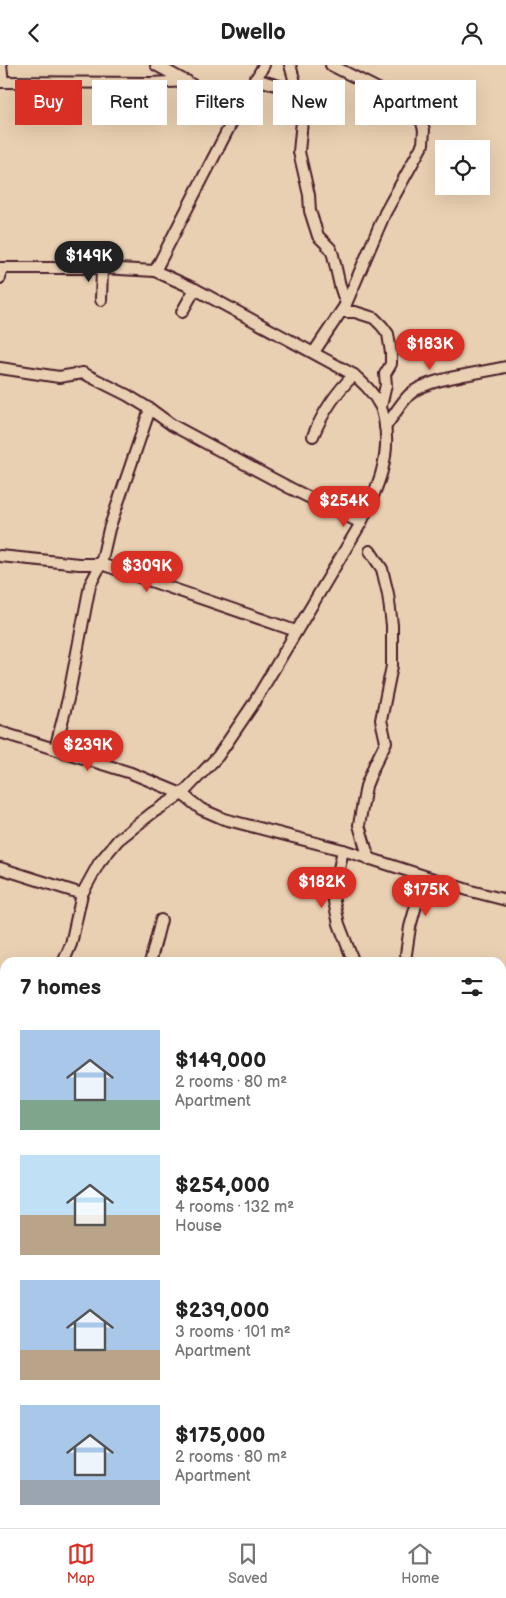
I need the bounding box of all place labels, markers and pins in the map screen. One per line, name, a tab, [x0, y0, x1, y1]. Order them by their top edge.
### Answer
pin: $149K	[54, 241, 124, 283]
pin: $183K	[395, 329, 465, 371]
pin: $254K	[309, 485, 379, 528]
pin: $309K	[112, 551, 182, 593]
pin: $239K	[53, 729, 123, 772]
pin: $182K	[287, 867, 357, 909]
pin: $175K	[391, 875, 461, 917]

